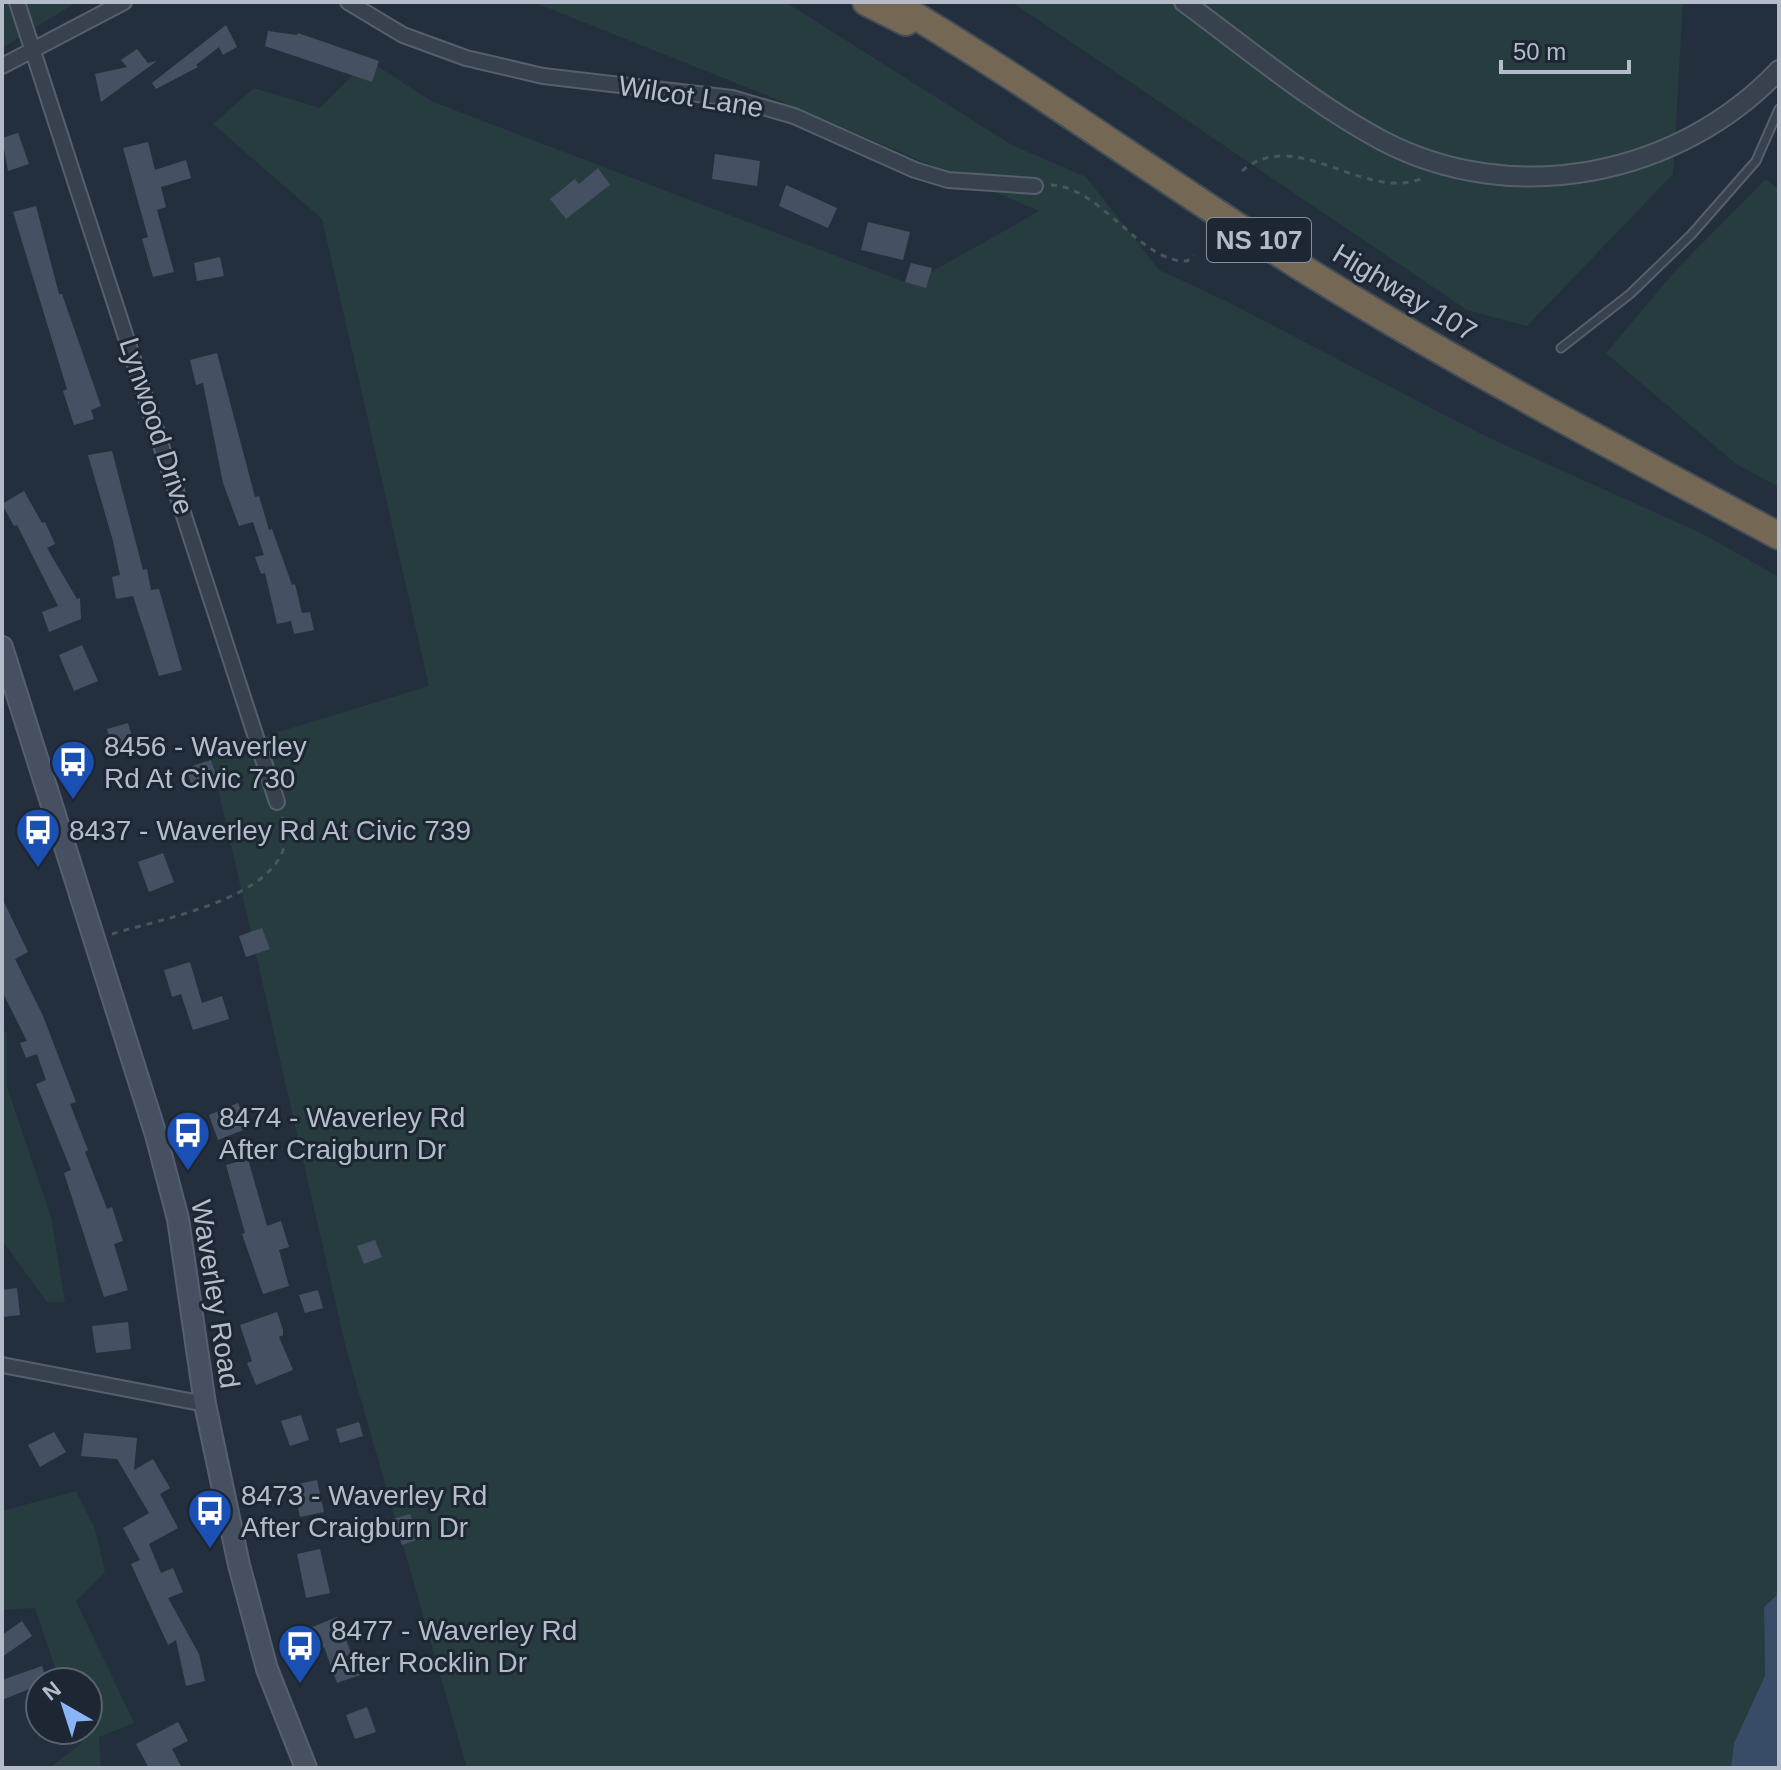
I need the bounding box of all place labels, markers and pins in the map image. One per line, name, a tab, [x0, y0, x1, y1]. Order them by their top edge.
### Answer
place label: 8456 - Waverley Rd At Civic 730	[104, 731, 307, 794]
bus stop icon: 8456 - Waverley Rd At Civic 730	[49, 738, 97, 801]
bus stop icon: 8437 - Waverley Rd At Civic 739	[14, 806, 62, 869]
place label: 8437 - Waverley Rd At Civic 739	[69, 815, 471, 846]
place label: 8474 - Waverley Rd After Craigburn Dr	[219, 1102, 465, 1165]
bus stop icon: 8474 - Waverley Rd After Craigburn Dr	[164, 1109, 212, 1172]
place label: 8473 - Waverley Rd After Craigburn Dr	[241, 1480, 487, 1543]
bus stop icon: 8473 - Waverley Rd After Craigburn Dr	[186, 1487, 234, 1550]
place label: 8477 - Waverley Rd After Rocklin Dr	[331, 1615, 577, 1678]
bus stop icon: 8477 - Waverley Rd After Rocklin Dr	[276, 1622, 324, 1685]

